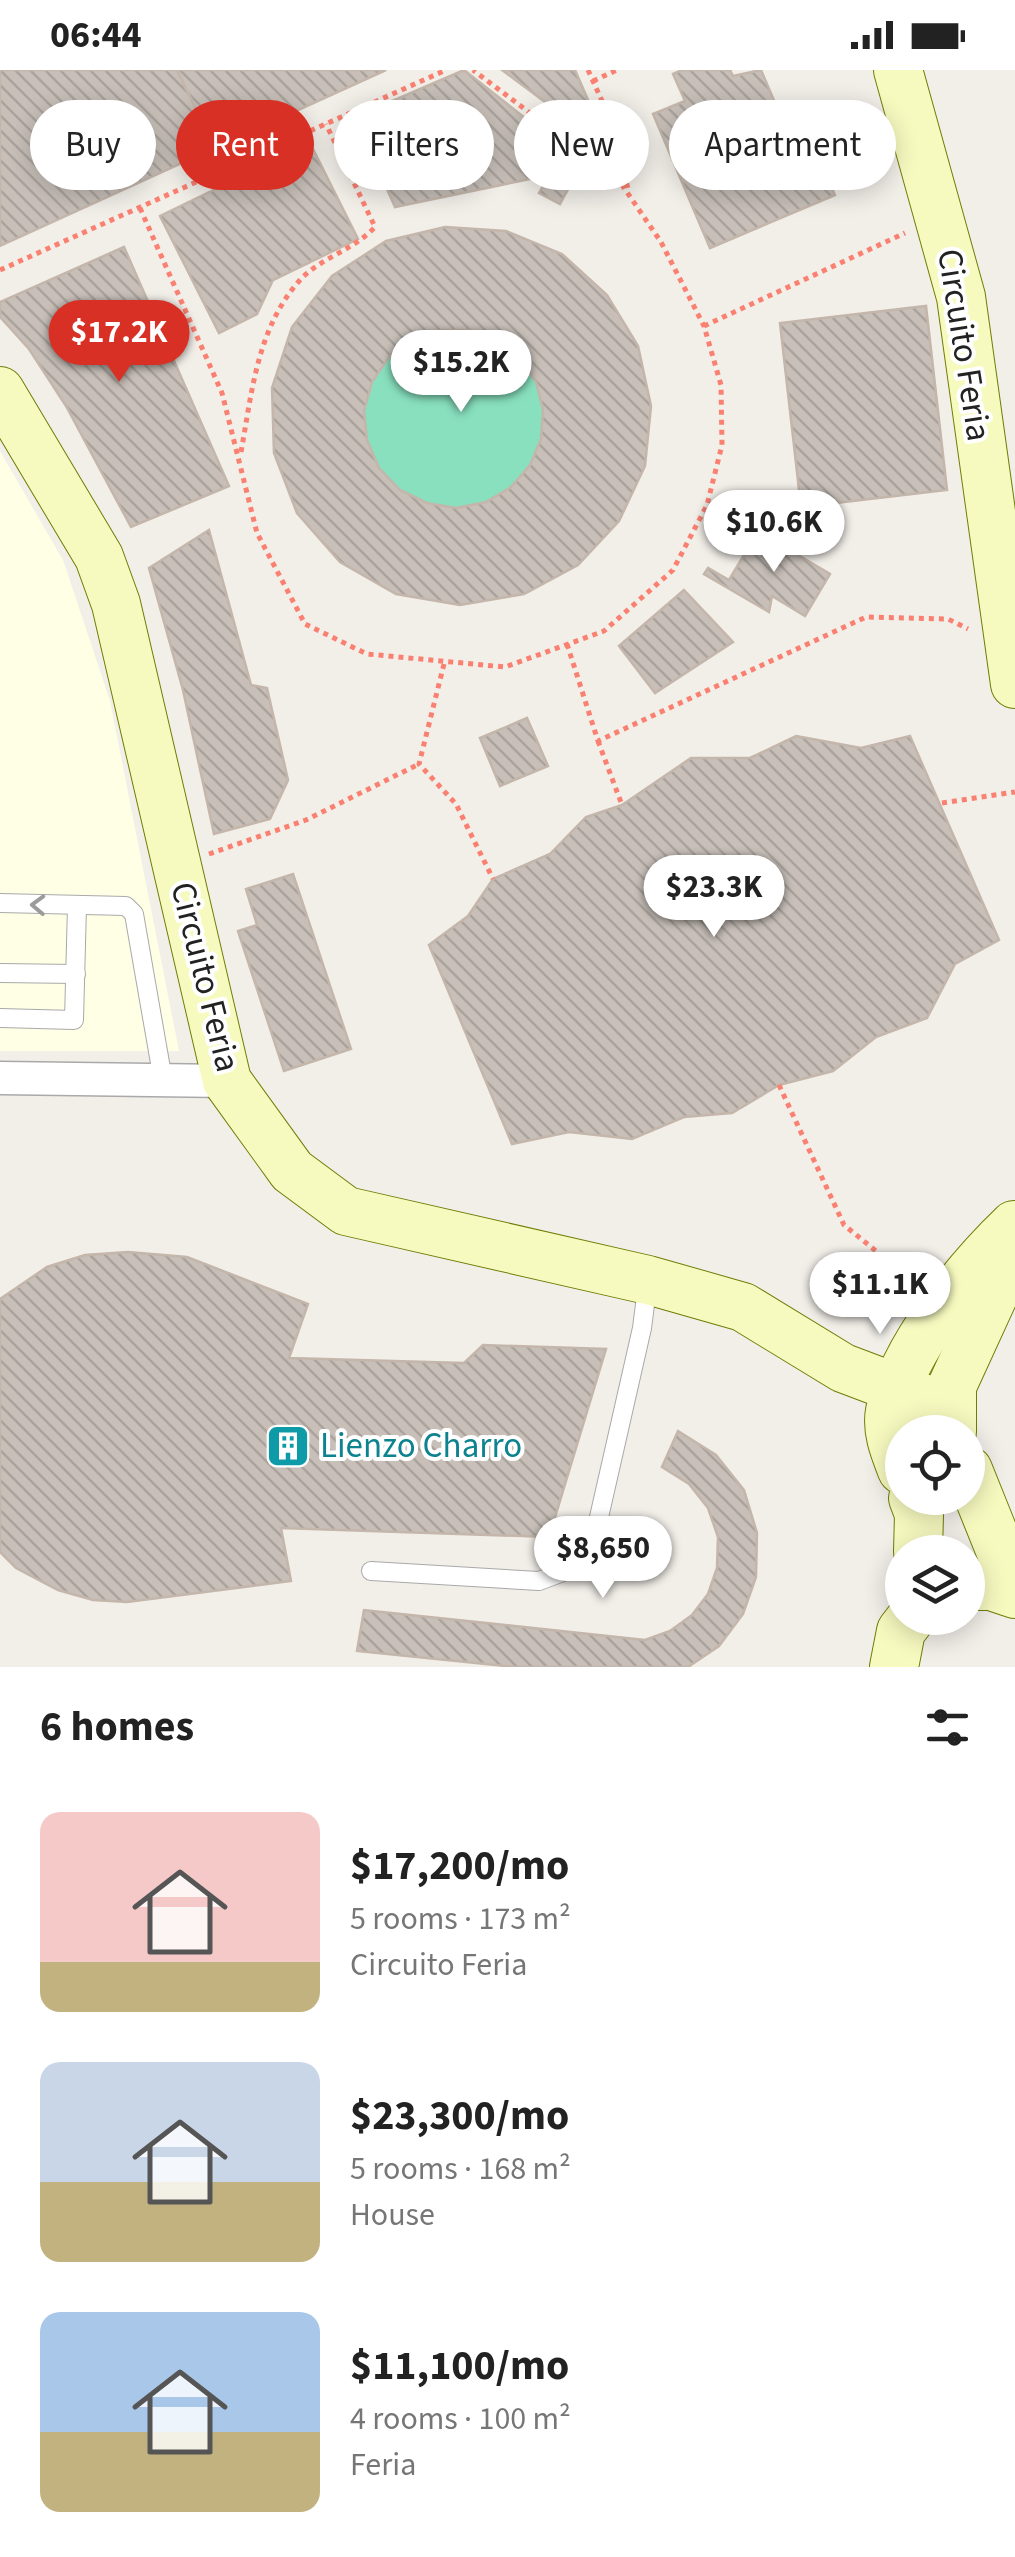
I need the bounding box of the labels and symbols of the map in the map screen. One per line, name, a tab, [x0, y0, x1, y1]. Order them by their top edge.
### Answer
street label: Circuito Feria	[924, 245, 1004, 445]
pin: $17.2K	[38, 300, 200, 385]
pin: $15.2K	[380, 330, 542, 415]
pin: $10.6K	[693, 490, 855, 575]
pin: $23.3K	[633, 855, 795, 940]
street label: Circuito Feria	[157, 877, 253, 1077]
one-way arrow	[30, 894, 46, 915]
pin: $11.1K	[799, 1252, 961, 1337]
place label: Lienzo Charro	[320, 1421, 522, 1471]
building icon: Lienzo Charro	[265, 1423, 311, 1469]
pin: $8,650	[522, 1516, 684, 1601]

